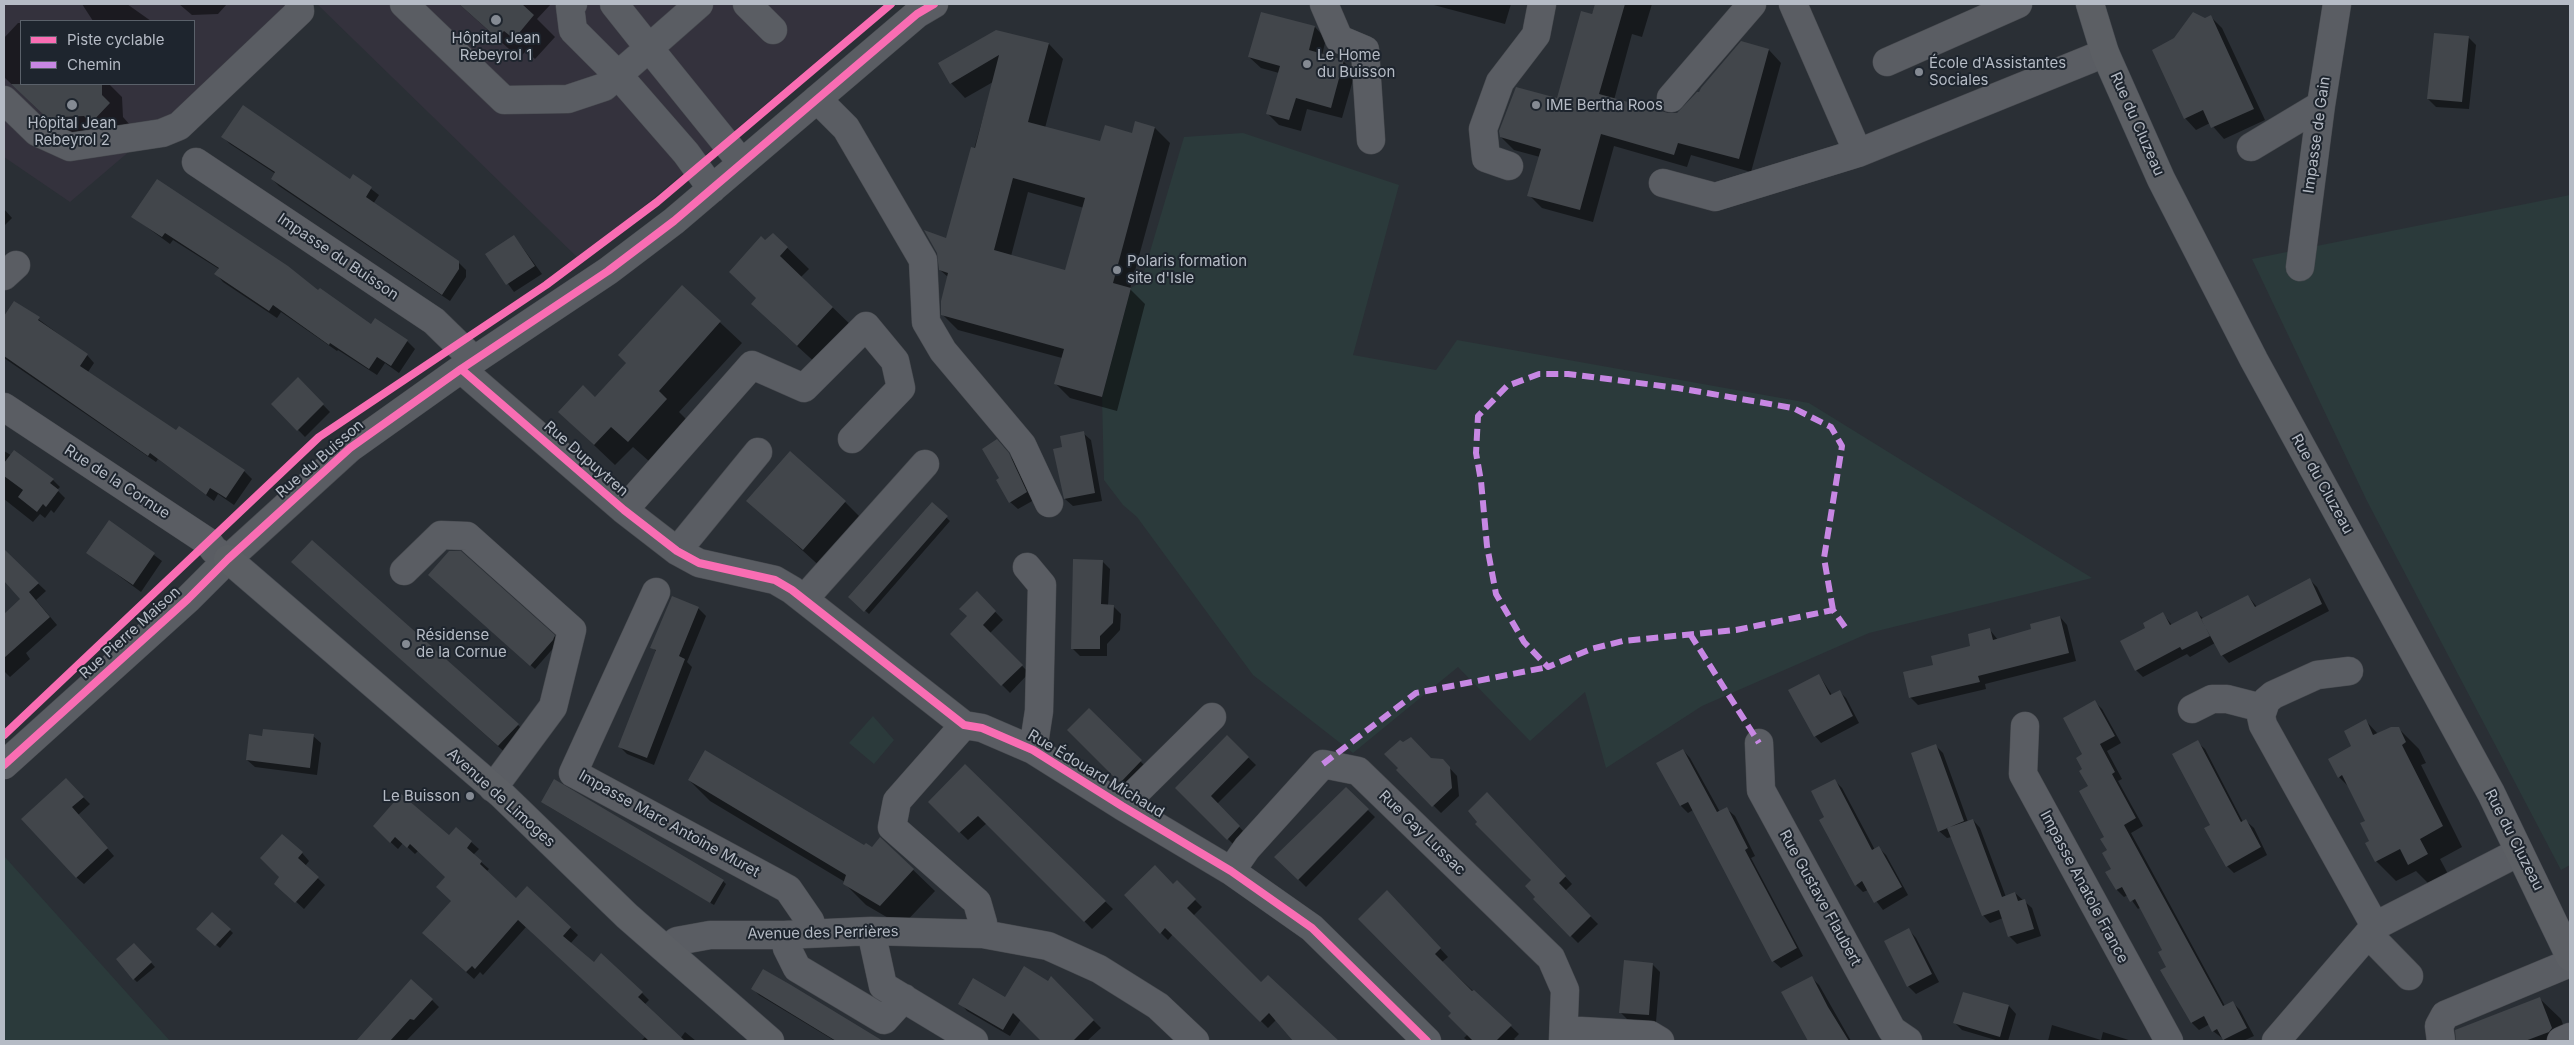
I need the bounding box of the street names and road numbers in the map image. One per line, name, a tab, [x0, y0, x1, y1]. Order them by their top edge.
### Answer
street label: Rue du Cluzeau	[2106, 69, 2168, 179]
street label: Impasse de Gain	[2300, 75, 2334, 195]
street label: Impasse du Buisson	[274, 210, 402, 304]
street label: Rue du Buisson	[273, 416, 367, 502]
street label: Rue Dupuytren	[540, 418, 632, 500]
street label: Rue du Cluzeau	[2287, 431, 2357, 537]
street label: Rue de la Cornue	[61, 441, 173, 523]
street label: Rue Pierre Maison	[76, 583, 184, 683]
street label: Rue Édouard Michaud	[1025, 726, 1167, 822]
street label: Avenue de Limoges	[443, 745, 559, 851]
street label: Impasse Marc Antoine Muret	[576, 767, 762, 881]
street label: Rue du Cluzeau	[2481, 786, 2547, 894]
street label: Rue Gay Lussac	[1375, 787, 1469, 879]
street label: Impasse Anatole France	[2036, 808, 2132, 966]
street label: Rue Gustave Flaubert	[1775, 827, 1865, 969]
street label: Avenue des Perrières	[747, 923, 899, 943]

